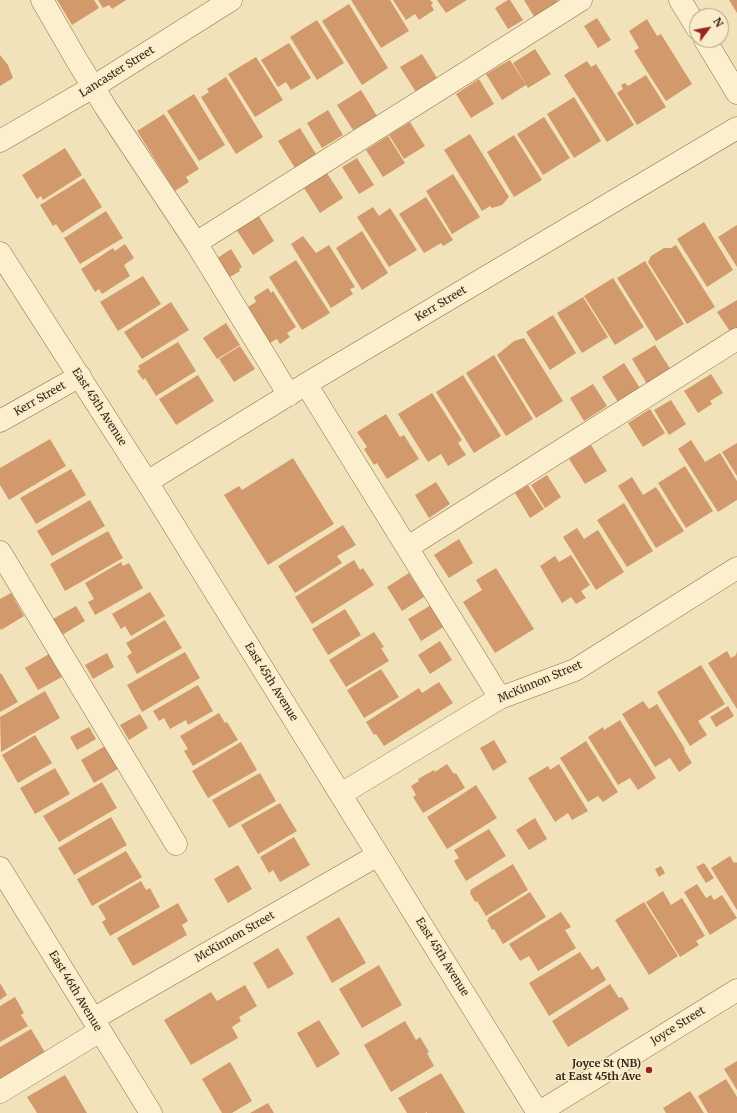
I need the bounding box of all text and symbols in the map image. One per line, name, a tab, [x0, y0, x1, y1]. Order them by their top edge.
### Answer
north arrow	[689, 8, 729, 48]
text: N	[710, 15, 727, 30]
street label: Lancaster Street	[77, 44, 157, 100]
street label: Kerr Street	[413, 284, 469, 324]
street label: East 45th Avenue	[69, 366, 129, 448]
street label: Kerr Street	[12, 379, 68, 419]
street label: East 45th Avenue	[242, 640, 300, 724]
street label: McKinnon Street	[496, 658, 584, 706]
street label: McKinnon Street	[193, 909, 277, 965]
street label: East 45th Avenue	[413, 915, 471, 999]
street label: East 46th Avenue	[46, 948, 104, 1034]
street label: Joyce Street	[648, 1004, 708, 1048]
place label: Joyce St (NB) at East 45th Ave	[555, 1057, 641, 1083]
marker: Joyce St (NB) at East 45th Ave	[644, 1065, 654, 1075]

